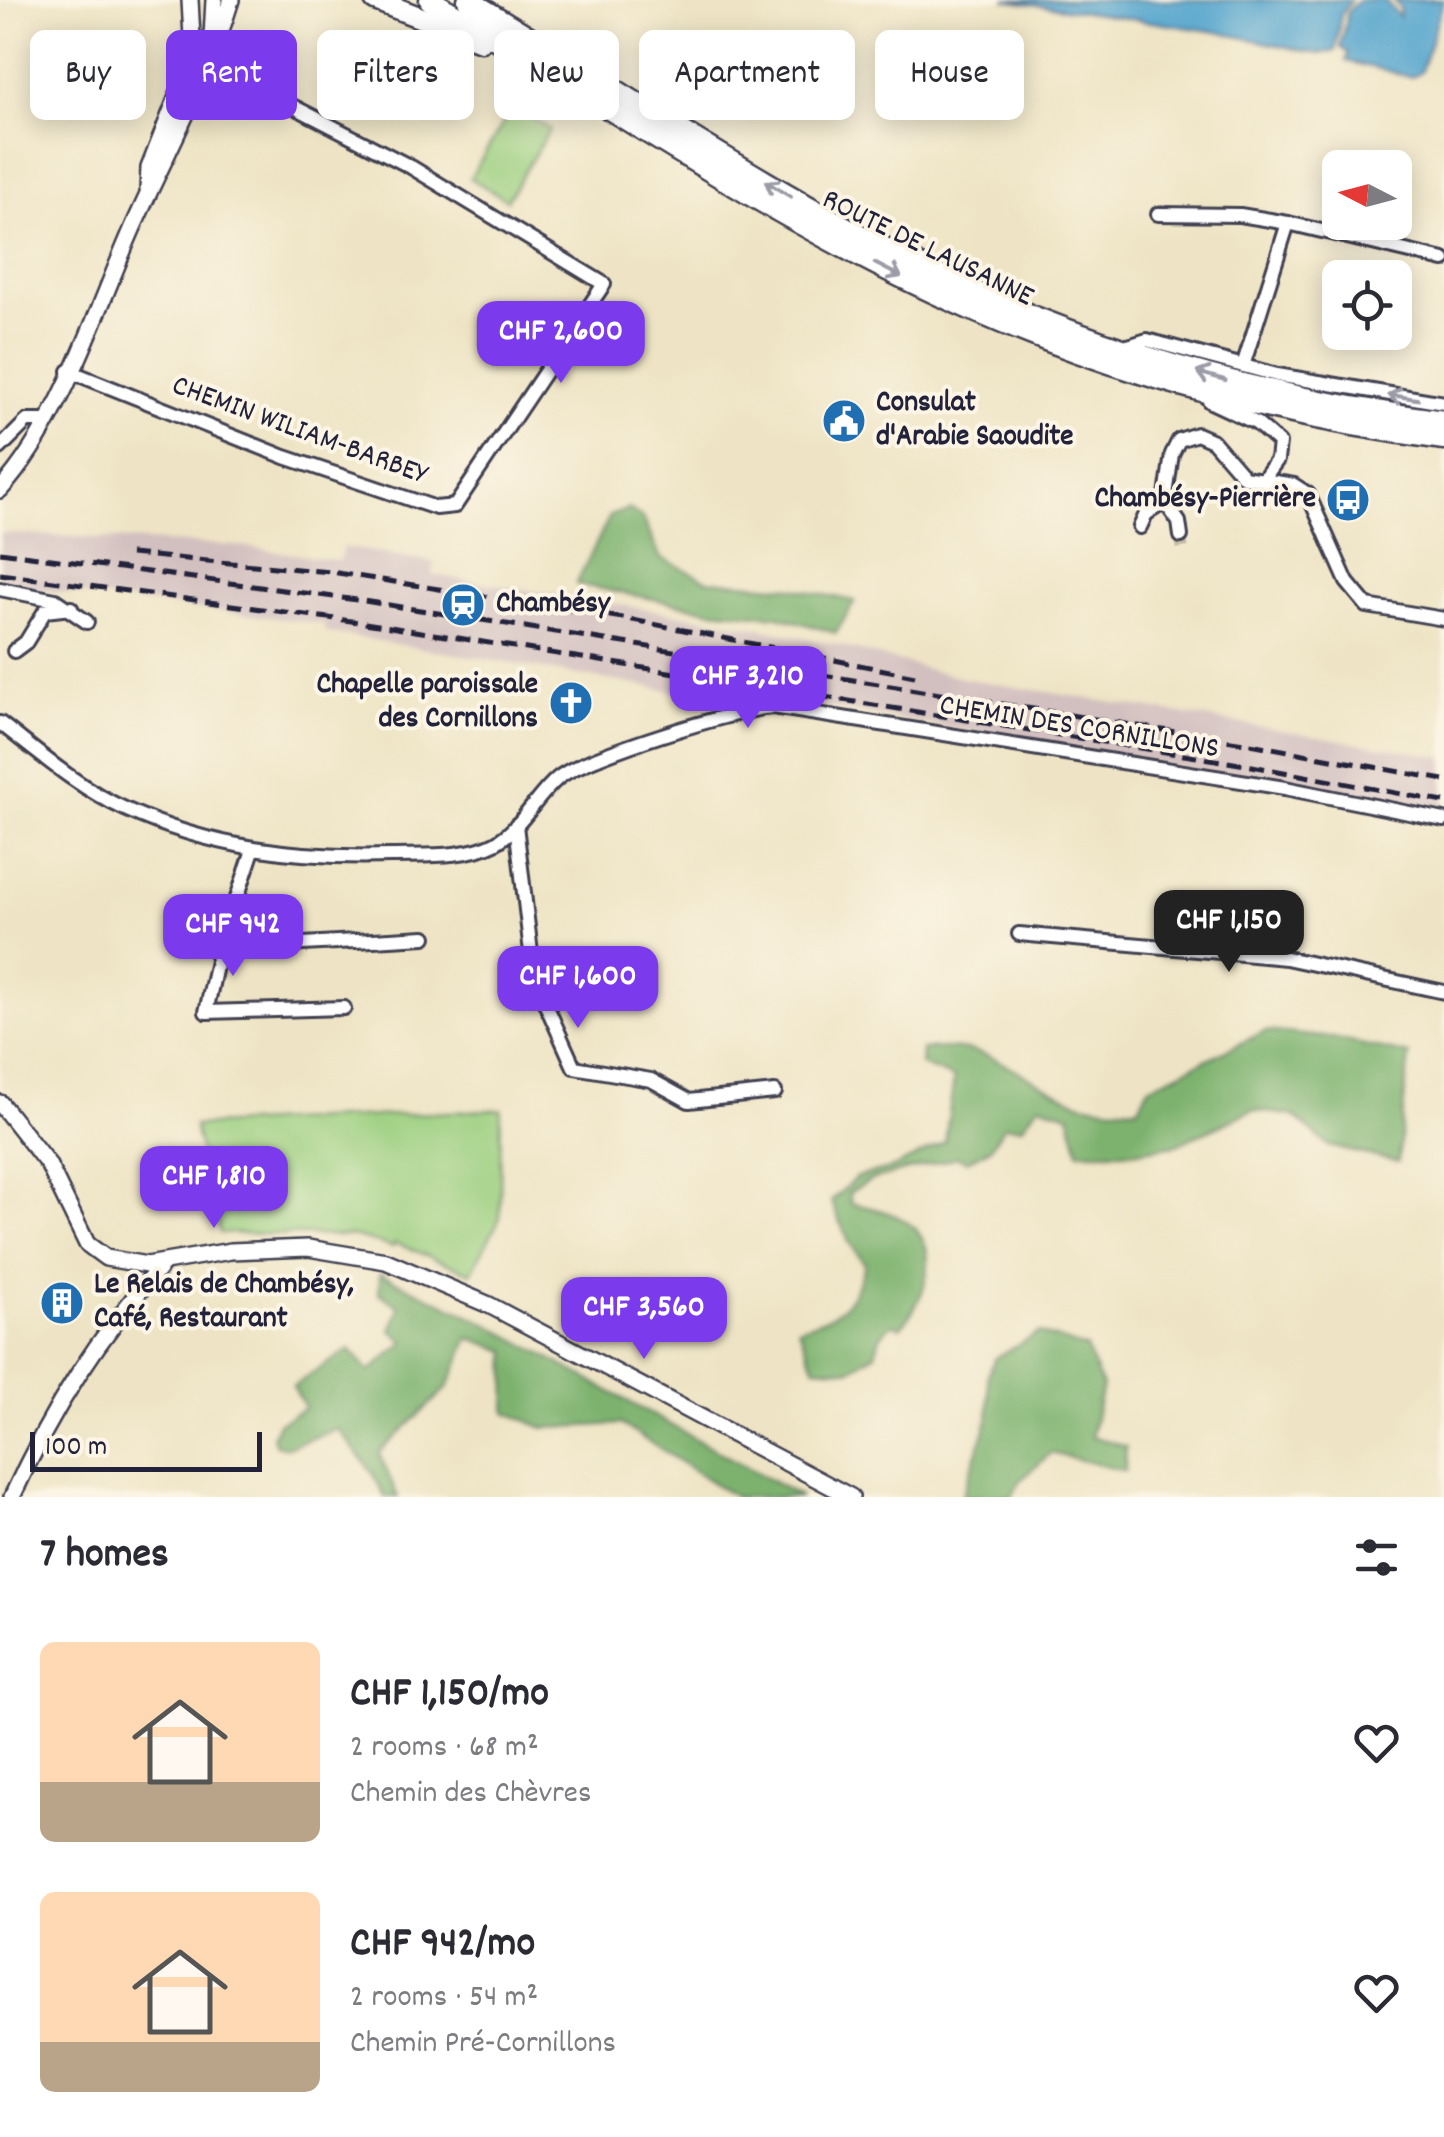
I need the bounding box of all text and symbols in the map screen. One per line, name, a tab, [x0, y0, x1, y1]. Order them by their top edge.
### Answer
chip: Buy	[30, 30, 146, 120]
chip: Rent	[166, 30, 297, 120]
chip: Filters	[317, 30, 474, 120]
chip: New	[494, 30, 619, 120]
chip: Apartment	[639, 30, 855, 120]
chip: House	[875, 30, 1024, 120]
north arrow	[1322, 150, 1412, 240]
map controls	[1322, 150, 1412, 350]
one-way arrow	[764, 179, 793, 199]
street label: ROUTE DE LAUSANNE	[814, 180, 1040, 320]
button: locate	[1322, 260, 1412, 350]
one-way arrow	[873, 261, 902, 280]
pin: CHF 2,600	[447, 301, 675, 386]
text: CHF 2,600	[499, 310, 623, 356]
street label: CHEMIN WILIAM-BARBEY	[165, 366, 434, 499]
one-way arrow	[1196, 366, 1227, 384]
place label: Consulat d'Arabie Saoudite	[876, 383, 1074, 460]
one-way arrow	[1387, 388, 1420, 406]
public building icon: Consulat d'Arabie Saoudite	[821, 398, 867, 444]
bus stop icon: Chambésy-Pierrière	[1325, 477, 1371, 523]
place label: Chambésy-Pierrière	[1094, 479, 1316, 522]
station icon: Chambésy	[440, 582, 486, 628]
place label: Chambésy	[496, 584, 612, 627]
pin: CHF 3,210	[634, 646, 862, 731]
text: CHF 3,210	[692, 655, 804, 701]
place label: Chapelle paroissale des Cornillons	[316, 665, 538, 742]
church icon: Chapelle paroissale des Cornillons	[548, 680, 594, 726]
street label: CHEMIN DES CORNILLONS	[936, 686, 1222, 772]
pin: CHF 1,150	[1115, 890, 1343, 975]
pin: CHF 942	[141, 894, 325, 979]
text: CHF 1,150	[1176, 899, 1282, 945]
text: CHF 942	[185, 903, 281, 949]
pin: CHF 1,600	[464, 946, 692, 1031]
text: CHF 1,600	[519, 955, 637, 1001]
pin: CHF 1,810	[100, 1146, 328, 1231]
text: CHF 1,810	[162, 1155, 266, 1201]
place label: Le Relais de Chambésy, Café, Restaurant	[94, 1265, 354, 1342]
pin: CHF 3,560	[530, 1277, 758, 1362]
building icon: Le Relais de Chambésy, Café, Restaurant	[39, 1280, 85, 1326]
text: CHF 3,560	[583, 1286, 705, 1332]
scale bar	[30, 1427, 262, 1472]
text: 100 m	[45, 1429, 107, 1469]
text: 7 homes	[40, 1527, 169, 1587]
icon: filters	[1349, 1530, 1404, 1585]
text: CHF 1,150/mo	[350, 1666, 549, 1726]
icon: home	[120, 1682, 240, 1802]
icon: heart	[1349, 1715, 1404, 1770]
text: 2 rooms · 68 m²	[350, 1726, 539, 1772]
text: Chemin des Chèvres	[350, 1772, 591, 1818]
text: CHF 942/mo	[350, 1916, 535, 1976]
icon: home	[120, 1932, 240, 2052]
icon: heart	[1349, 1965, 1404, 2020]
text: 2 rooms · 54 m²	[350, 1976, 538, 2022]
text: Chemin Pré-Cornillons	[350, 2022, 616, 2068]

